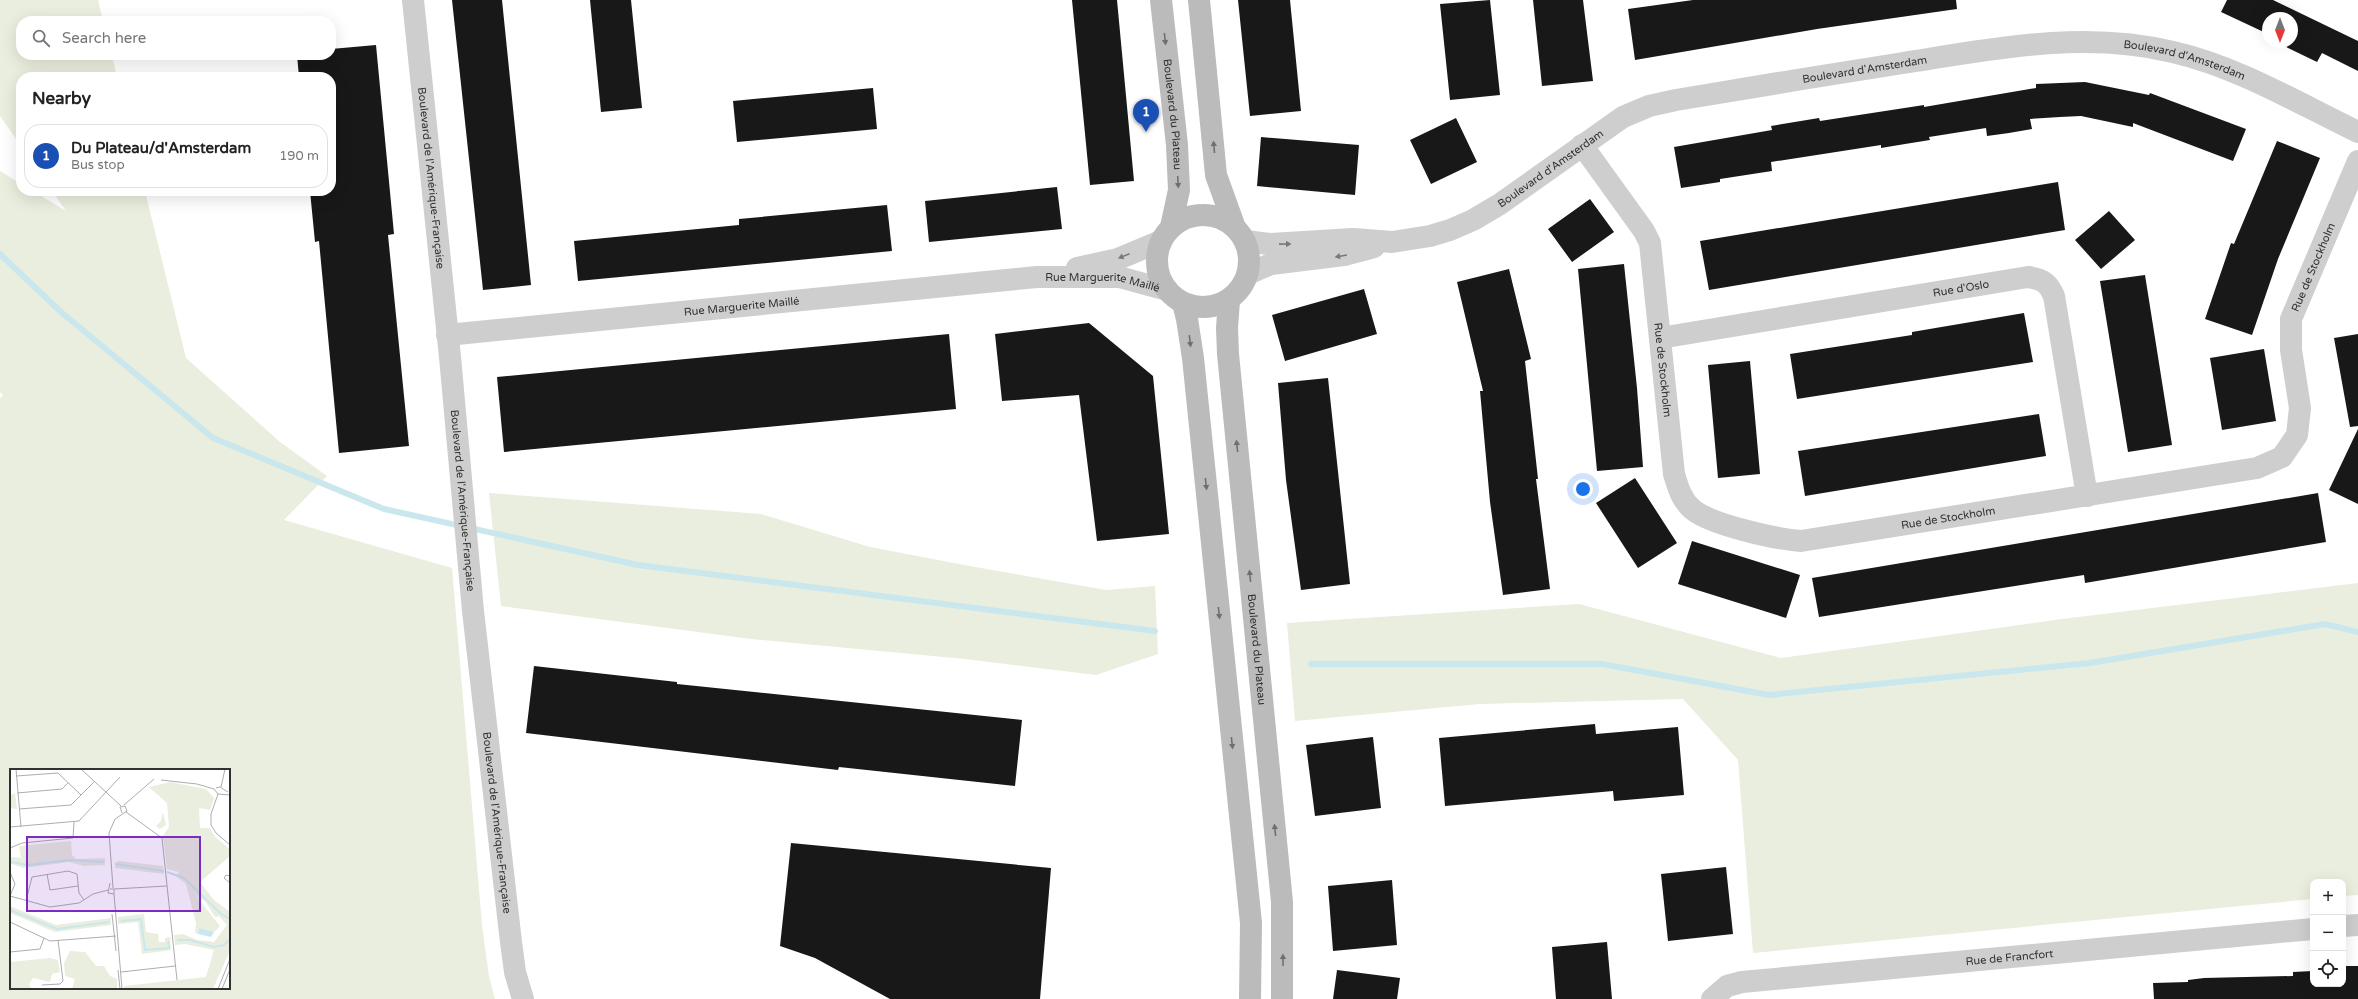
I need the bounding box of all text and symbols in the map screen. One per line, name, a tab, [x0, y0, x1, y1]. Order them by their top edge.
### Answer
north arrow	[2262, 12, 2298, 48]
search box	[16, 16, 336, 60]
icon: search	[30, 27, 52, 49]
text: Search here	[62, 29, 146, 47]
one-way arrow	[1162, 33, 1169, 45]
street label: Boulevard d'Amsterdam	[2123, 38, 2247, 83]
street label: Boulevard d'Amsterdam	[1801, 53, 1928, 86]
street label: Boulevard du Plateau	[1161, 58, 1184, 170]
street label: Boulevard de l'Amérique-Française	[415, 87, 447, 270]
text: Nearby	[32, 88, 91, 109]
pin: 1	[1133, 99, 1159, 132]
street label: Boulevard d'Amsterdam	[1495, 127, 1606, 211]
text: Du Plateau/d'Amsterdam	[71, 139, 251, 157]
one-way arrow	[1210, 141, 1217, 153]
text: 1	[42, 148, 50, 164]
text: 190 m	[279, 148, 319, 164]
text: Bus stop	[71, 157, 125, 173]
one-way arrow	[1175, 176, 1182, 188]
street label: Rue de Stockholm	[2289, 221, 2338, 314]
one-way arrow	[1279, 240, 1291, 247]
one-way arrow	[1119, 253, 1130, 259]
one-way arrow	[1335, 253, 1347, 259]
street label: Rue Marguerite Maillé	[1045, 271, 1161, 295]
street label: Rue d'Oslo	[1932, 278, 1990, 300]
street label: Rue Marguerite Maillé	[683, 294, 800, 319]
street label: Rue de Stockholm	[1651, 322, 1674, 418]
one-way arrow	[1187, 335, 1194, 347]
street label: Boulevard de l'Amérique-Française	[448, 409, 477, 592]
one-way arrow	[1234, 440, 1241, 452]
one-way arrow	[1202, 478, 1209, 490]
your location	[1573, 479, 1593, 499]
street label: Rue de Stockholm	[1900, 504, 1996, 532]
one-way arrow	[1247, 570, 1253, 582]
street label: Boulevard du Plateau	[1245, 593, 1269, 706]
one-way arrow	[1216, 607, 1222, 619]
street label: Boulevard de l'Amérique-Française	[480, 731, 514, 914]
one-way arrow	[1229, 737, 1236, 749]
inset map	[10, 769, 230, 989]
one-way arrow	[1271, 824, 1278, 836]
map controls	[2310, 879, 2346, 987]
button: +	[2310, 879, 2346, 915]
button: −	[2310, 915, 2346, 951]
street label: Rue de Francfort	[1965, 947, 2054, 968]
button: locate	[2310, 951, 2346, 987]
one-way arrow	[1280, 953, 1286, 966]

